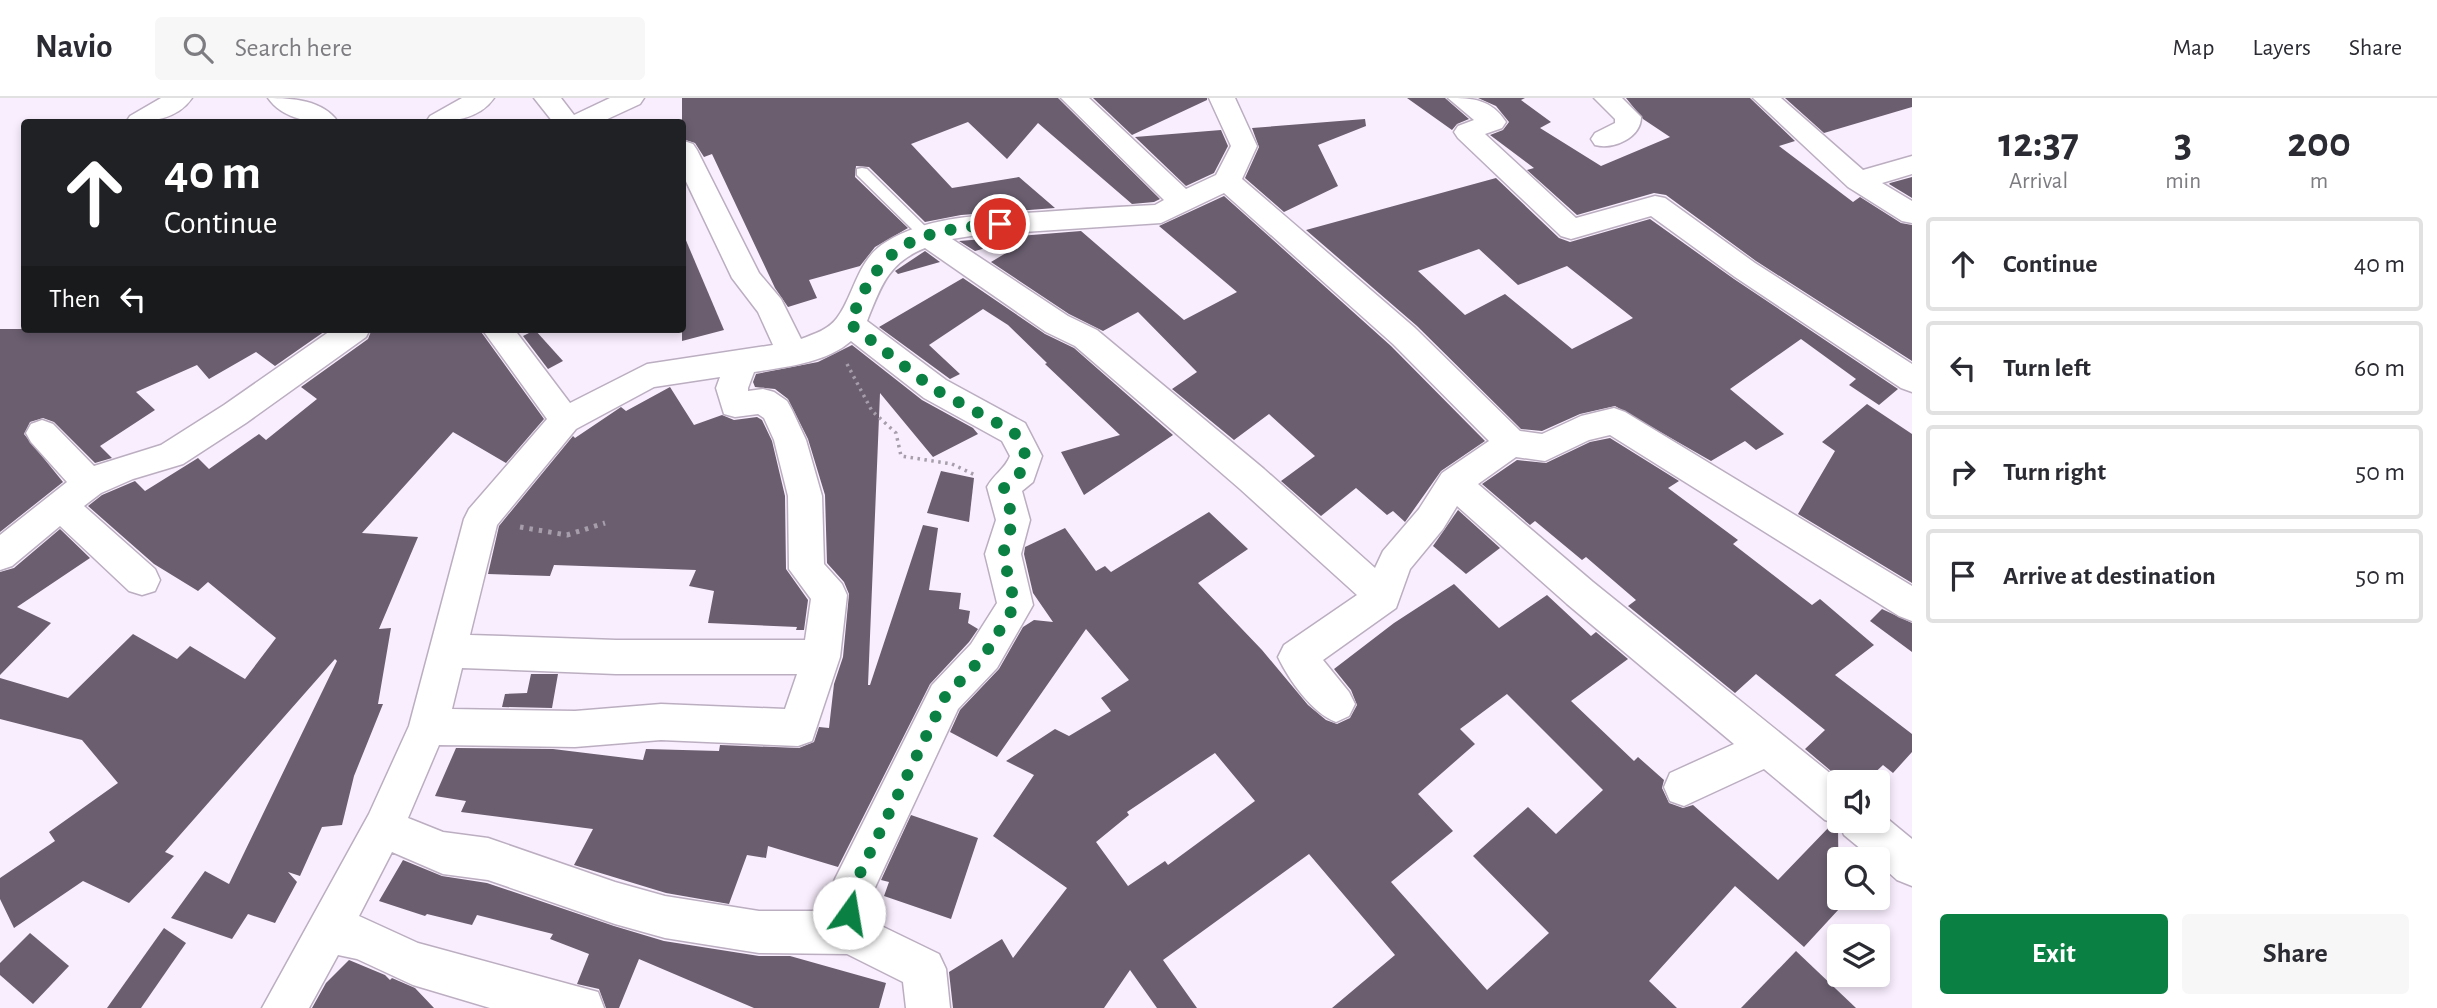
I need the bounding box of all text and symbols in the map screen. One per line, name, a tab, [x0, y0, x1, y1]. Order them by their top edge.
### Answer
search box	[155, 17, 645, 80]
icon: search	[179, 29, 217, 67]
text: Navio	[35, 31, 113, 64]
text: Search here	[235, 35, 352, 61]
text: Map	[2172, 36, 2214, 60]
text: Layers	[2252, 36, 2311, 60]
text: Share	[2349, 36, 2402, 60]
text: 12:37	[1998, 122, 2079, 164]
text: 3	[2174, 122, 2192, 164]
text: 200	[2287, 122, 2351, 164]
icon: ahead	[49, 147, 140, 238]
text: 40 m	[164, 149, 261, 198]
text: Arrival	[2009, 170, 2068, 193]
text: min	[2165, 170, 2201, 193]
text: m	[2310, 170, 2328, 193]
pin	[970, 194, 1030, 254]
icon: arrive	[981, 205, 1019, 243]
text: Continue	[164, 207, 277, 239]
icon: ahead	[1944, 245, 1982, 283]
text: Continue	[2003, 251, 2098, 277]
text: 40 m	[2354, 251, 2405, 277]
icon: left	[114, 280, 152, 318]
text: Then	[49, 286, 100, 312]
icon: left	[1944, 349, 1982, 387]
text: Turn left	[2003, 355, 2091, 381]
text: 60 m	[2354, 355, 2405, 381]
icon: right	[1944, 453, 1982, 491]
text: Turn right	[2003, 459, 2106, 485]
text: 50 m	[2355, 459, 2405, 485]
icon: arrive	[1944, 557, 1982, 595]
text: Arrive at destination	[2003, 563, 2216, 589]
text: 50 m	[2355, 563, 2405, 589]
map controls	[1827, 770, 1890, 987]
button: sound	[1827, 770, 1890, 833]
button: search	[1827, 847, 1890, 910]
position arrow	[812, 876, 886, 950]
button: Exit	[1940, 914, 2168, 994]
button: Share	[2182, 914, 2409, 994]
button: layers	[1827, 924, 1890, 987]

